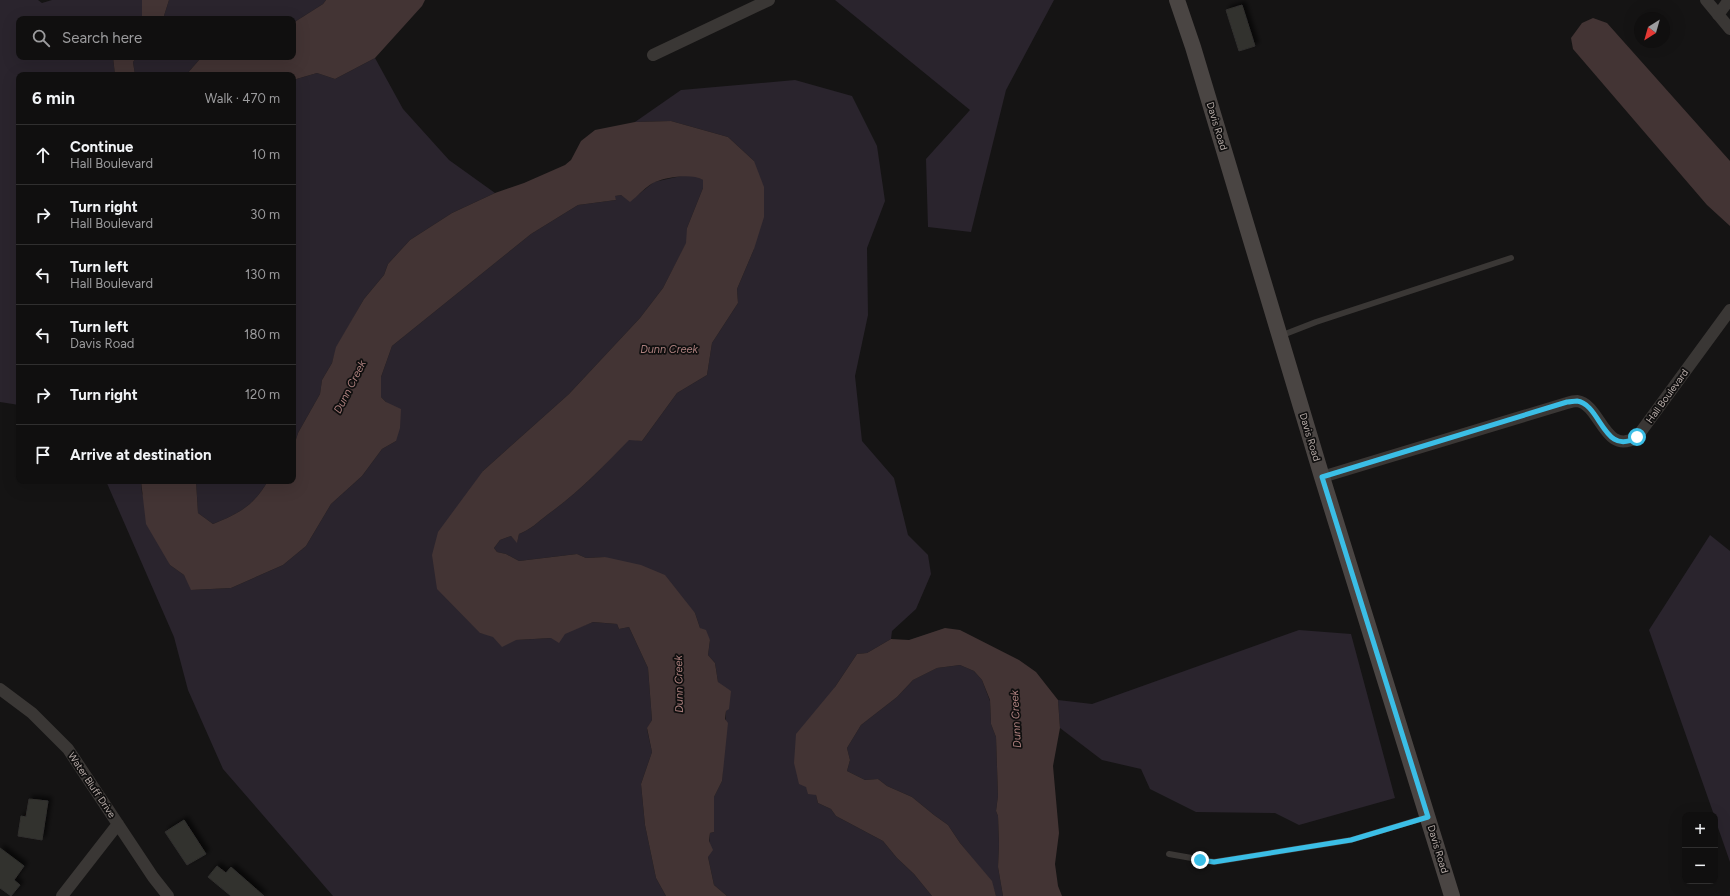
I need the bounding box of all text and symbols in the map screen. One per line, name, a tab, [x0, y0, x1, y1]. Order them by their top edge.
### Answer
north arrow	[1634, 12, 1670, 48]
search box	[16, 16, 296, 60]
icon: search	[30, 27, 52, 49]
text: Search here	[62, 29, 142, 47]
text: 6 min	[32, 88, 75, 108]
text: Walk · 470 m	[205, 91, 280, 106]
street label: Davis Road	[1204, 100, 1231, 152]
text: Continue	[70, 138, 133, 156]
icon: ahead	[32, 144, 54, 166]
text: 10 m	[252, 147, 280, 162]
text: Hall Boulevard	[70, 156, 153, 171]
text: Turn right	[70, 198, 138, 216]
icon: right	[32, 204, 54, 226]
text: 30 m	[250, 207, 280, 222]
text: Hall Boulevard	[70, 216, 153, 231]
text: Turn left	[70, 258, 128, 276]
icon: left	[32, 264, 54, 286]
text: 130 m	[245, 267, 280, 282]
text: Hall Boulevard	[70, 276, 153, 291]
text: Turn left	[70, 318, 128, 336]
icon: left	[32, 324, 54, 346]
text: 180 m	[244, 327, 280, 342]
text: Davis Road	[70, 336, 134, 351]
water label: Dunn Creek	[640, 343, 699, 356]
water label: Dunn Creek	[331, 358, 369, 416]
street label: Hall Boulevard	[1643, 366, 1691, 426]
icon: right	[32, 384, 54, 406]
text: Turn right	[70, 386, 138, 404]
text: 120 m	[245, 387, 280, 402]
street label: Davis Road	[1297, 411, 1324, 463]
route start	[1628, 428, 1646, 446]
icon: arrive	[32, 444, 54, 466]
text: Arrive at destination	[70, 446, 211, 464]
water label: Dunn Creek	[672, 654, 686, 713]
water label: Dunn Creek	[1008, 689, 1024, 748]
street label: Water Bluff Drive	[65, 750, 119, 821]
map controls	[1682, 812, 1718, 884]
button: +	[1682, 812, 1718, 848]
street label: Davis Road	[1425, 823, 1452, 875]
button: −	[1682, 848, 1718, 884]
route end	[1191, 851, 1209, 869]

